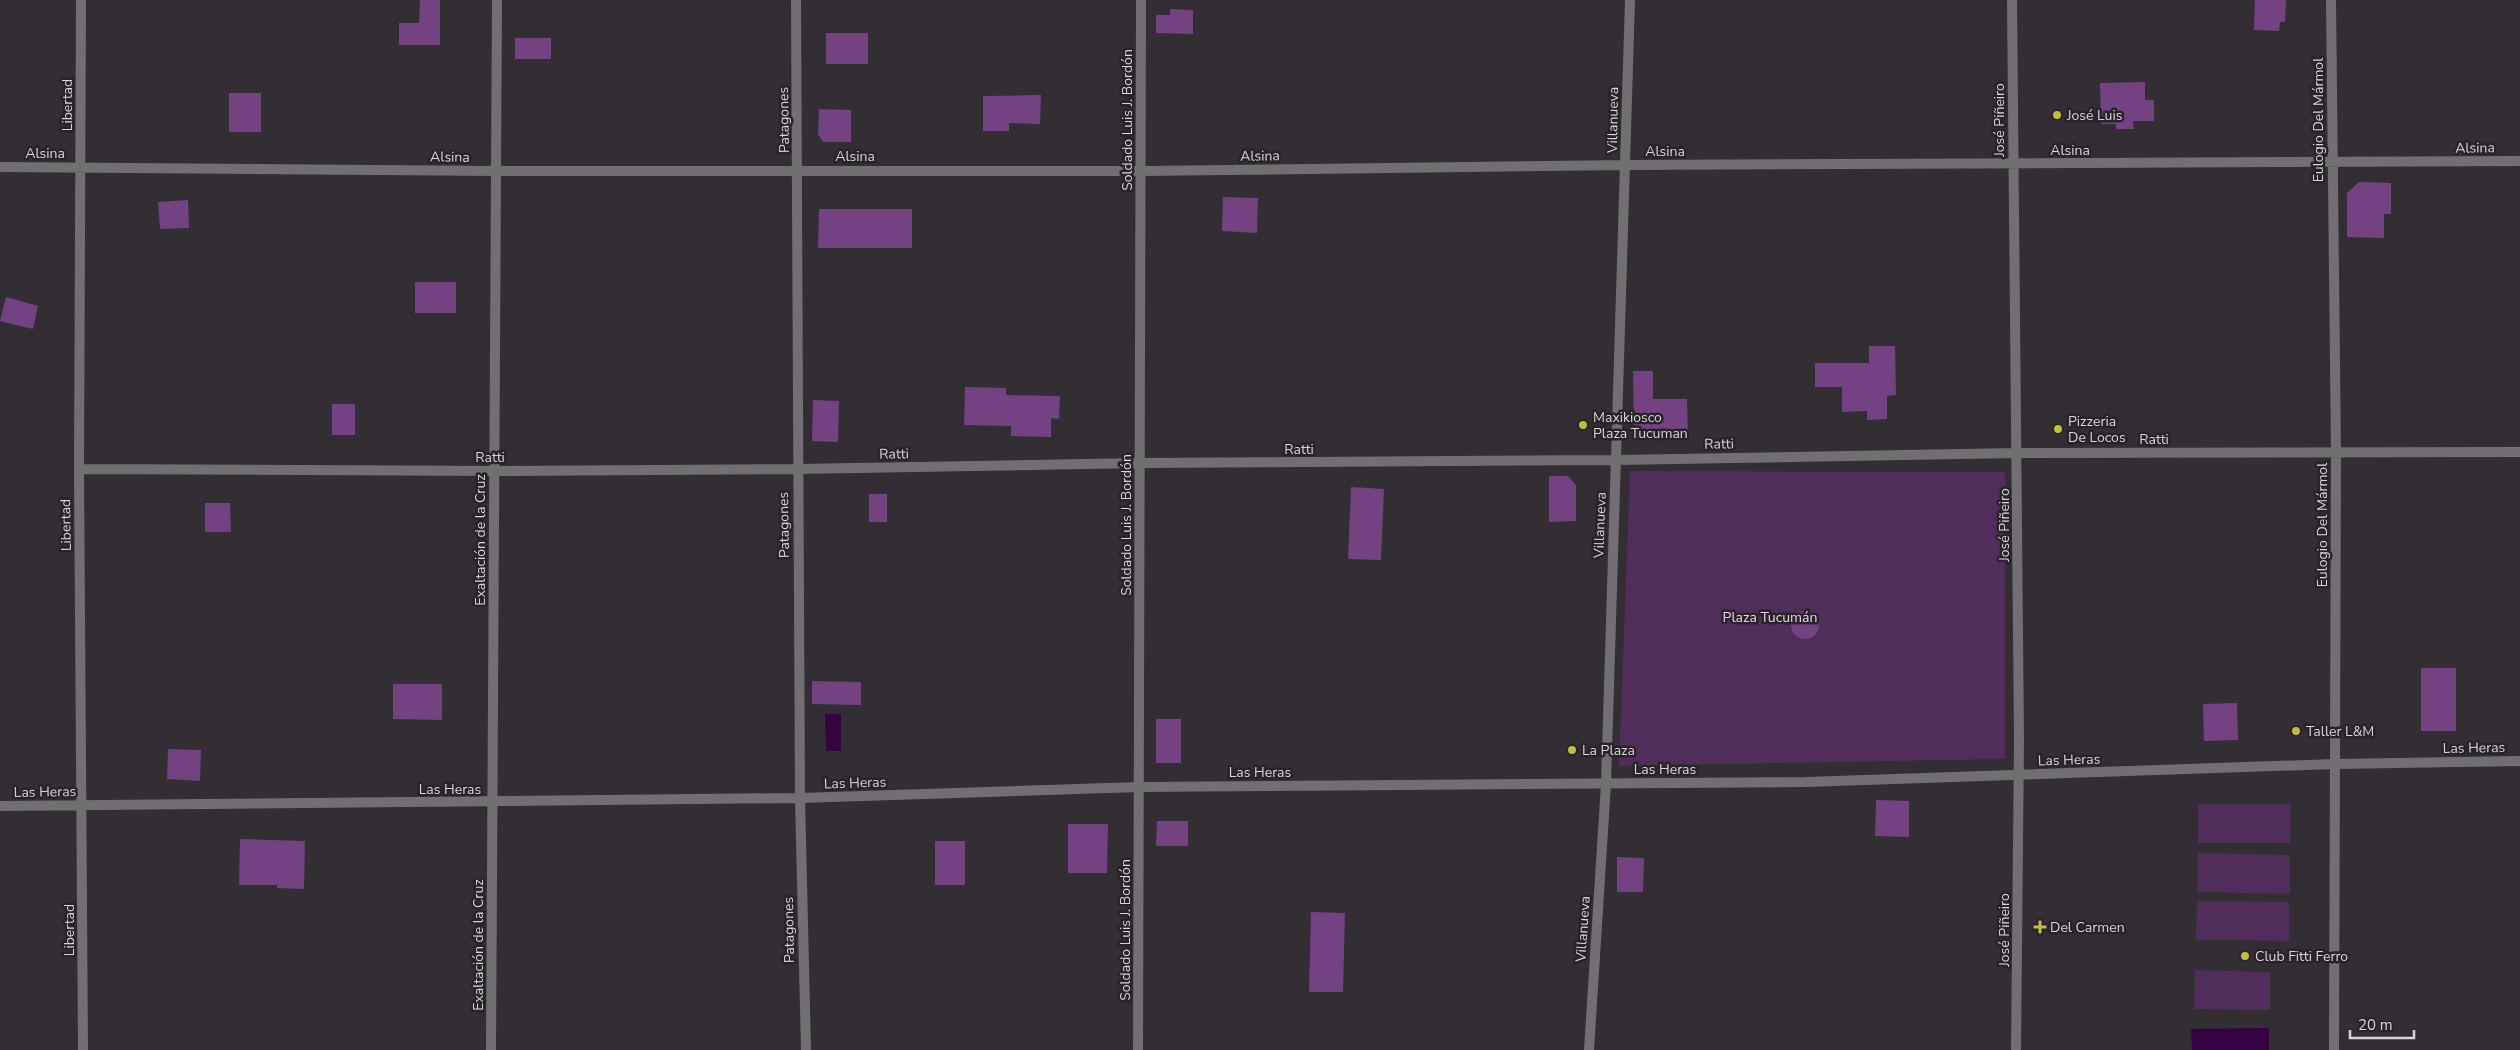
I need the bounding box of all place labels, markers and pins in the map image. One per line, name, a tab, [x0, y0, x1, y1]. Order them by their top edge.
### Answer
place label: José Luis	[2066, 106, 2123, 125]
marker: José Luis	[2051, 109, 2063, 121]
place label: Maxikiosco Plaza Tucuman	[1593, 408, 1688, 443]
place label: Pizzeria De Locos	[2068, 412, 2126, 447]
marker: Maxikiosco Plaza Tucuman	[1577, 419, 1589, 431]
marker: Pizzeria De Locos	[2052, 423, 2064, 435]
place label: Taller L&M	[2306, 722, 2374, 741]
marker: Taller L&M	[2290, 725, 2302, 737]
place label: La Plaza	[1582, 741, 1635, 760]
marker: La Plaza	[1566, 744, 1578, 756]
place label: Del Carmen	[2050, 918, 2125, 937]
marker: Del Carmen	[2034, 921, 2046, 933]
place label: Club Fitti Ferro	[2255, 947, 2348, 966]
marker: Club Fitti Ferro	[2239, 950, 2251, 962]

